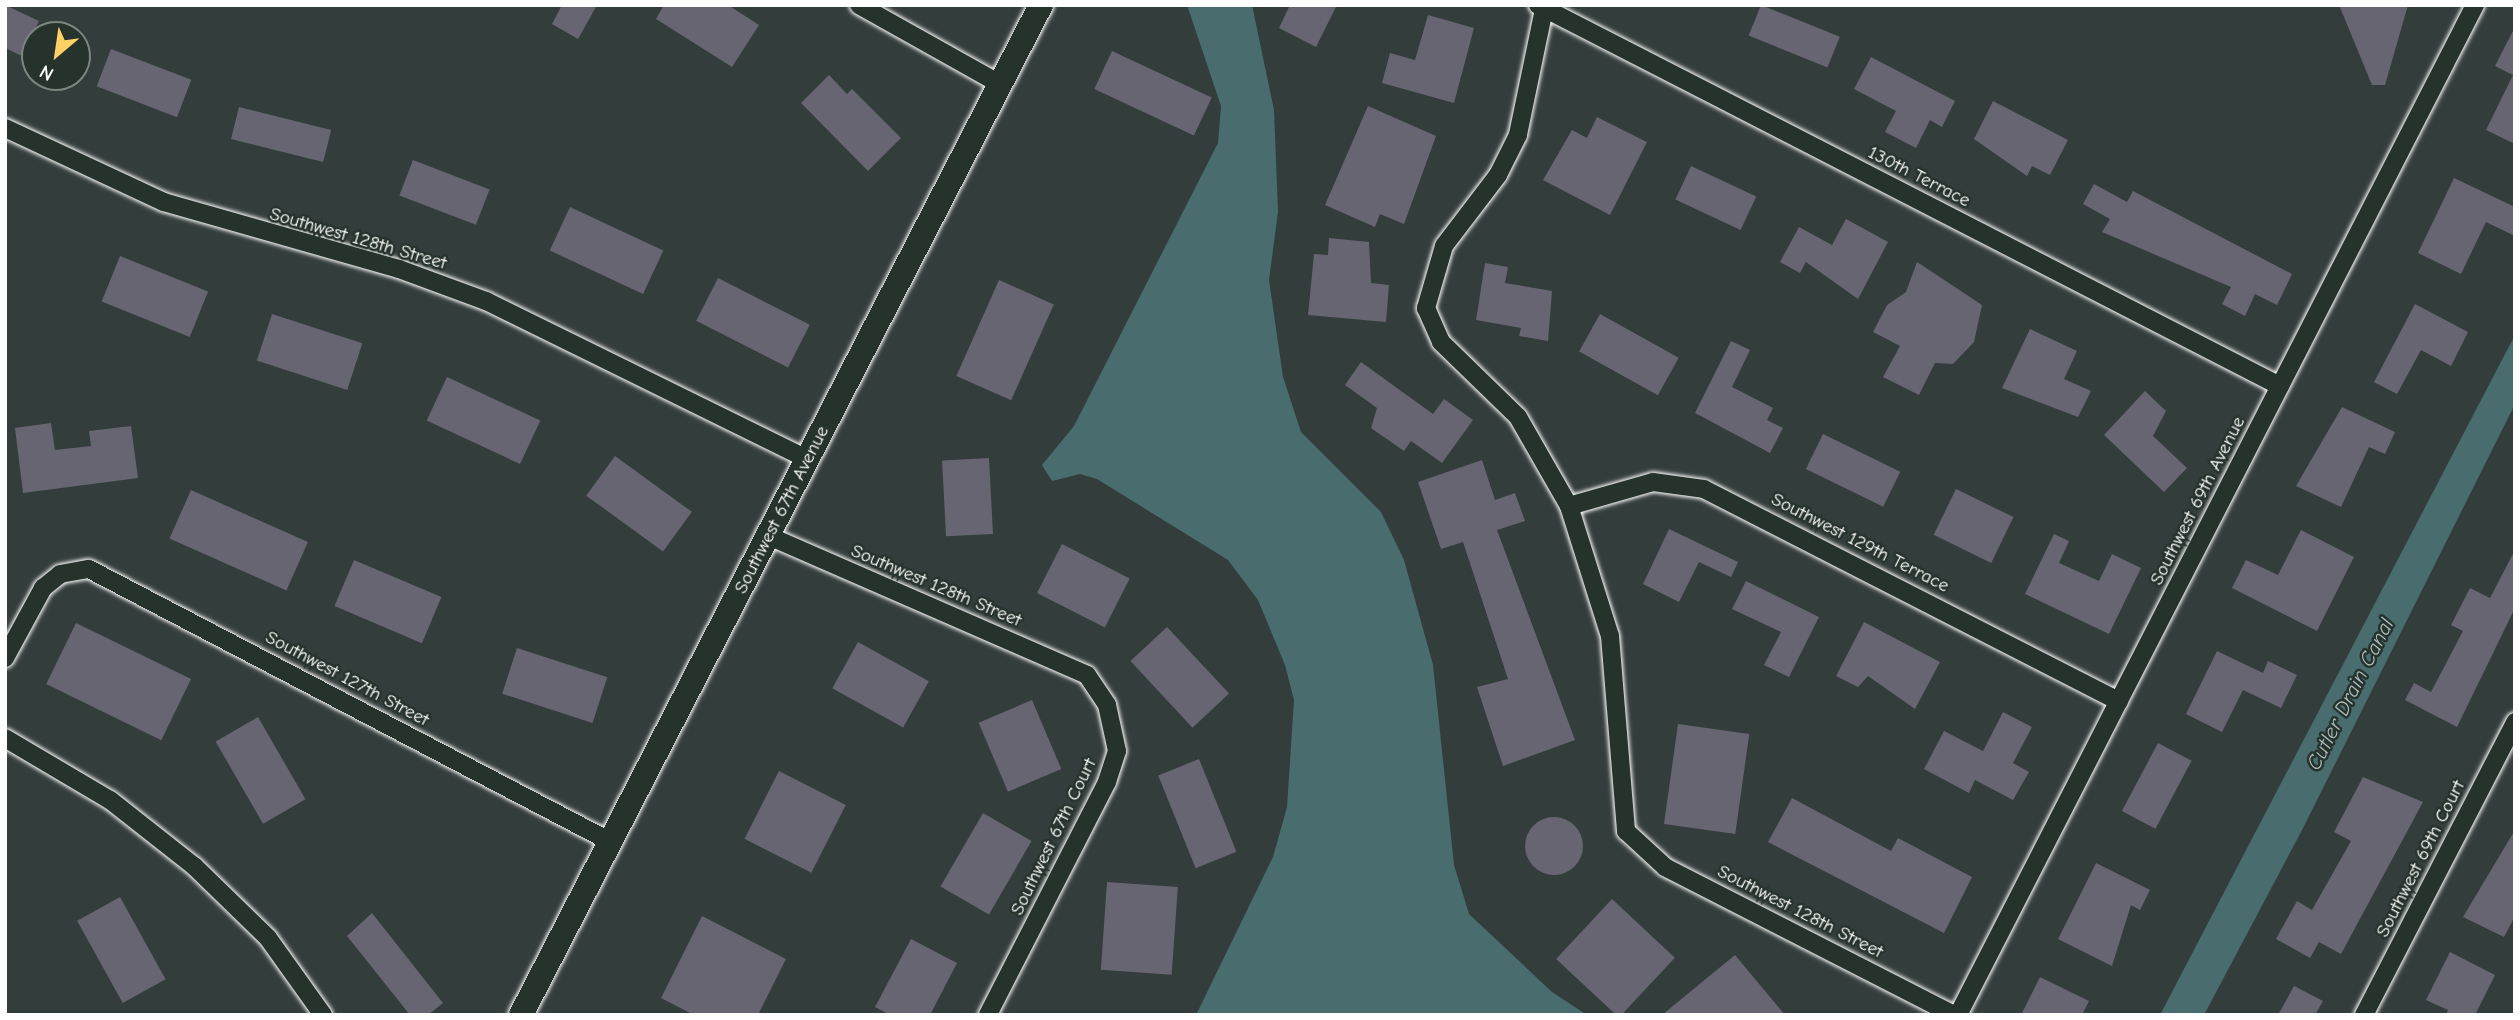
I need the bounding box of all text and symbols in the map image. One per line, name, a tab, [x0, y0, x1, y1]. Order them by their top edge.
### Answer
north arrow	[21, 21, 91, 91]
text: N	[36, 60, 58, 85]
street label: 130th Terrace	[1864, 141, 1974, 213]
street label: Southwest 128th Street	[267, 203, 449, 275]
street label: Southwest 69th Avenue	[2146, 413, 2250, 589]
street label: Southwest 67th Avenue	[730, 422, 834, 598]
street label: Southwest 129th Terrace	[1767, 488, 1953, 598]
street label: Southwest 128th Street	[847, 540, 1025, 632]
water label: Cutler Drain Canal	[2301, 614, 2399, 774]
street label: Southwest 127th Street	[261, 626, 433, 732]
street label: Southwest 67th Court	[1006, 755, 1102, 919]
street label: Southwest 69th Court	[2372, 777, 2470, 941]
street label: Southwest 128th Street	[1713, 860, 1887, 964]

